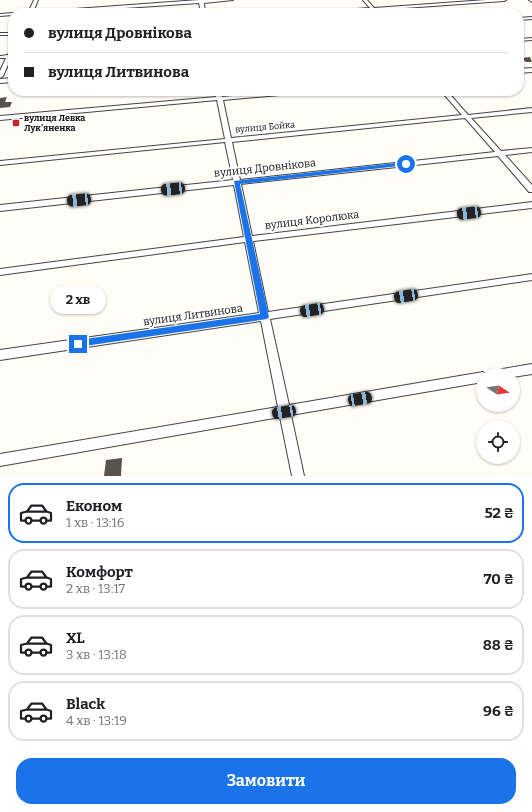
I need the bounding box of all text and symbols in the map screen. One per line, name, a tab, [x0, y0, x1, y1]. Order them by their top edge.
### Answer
text: вулиця Дровнікова	[48, 24, 192, 42]
text: вулиця Литвинова	[48, 63, 189, 81]
place label: вулиця Левка Лук'яненка	[24, 113, 85, 133]
marker: вулиця Левка Лук'яненка	[11, 118, 21, 128]
street label: вулиця Бойка	[235, 119, 295, 135]
route start	[397, 155, 415, 173]
street label: вулиця Дровнікова	[213, 156, 317, 180]
car	[160, 182, 186, 196]
car	[66, 193, 92, 207]
car	[456, 206, 482, 220]
street label: вулиця Королюка	[264, 208, 360, 232]
callout: 2 хв	[50, 286, 106, 314]
car	[393, 288, 419, 304]
text: 2 хв	[66, 292, 90, 307]
street label: вулиця Литвинова	[142, 302, 244, 328]
car	[299, 302, 325, 318]
route end	[69, 335, 87, 353]
north arrow	[476, 368, 520, 412]
map controls	[476, 368, 520, 464]
car	[347, 391, 373, 407]
car	[271, 404, 297, 420]
button: locate	[476, 420, 520, 464]
icon: car	[18, 495, 54, 531]
text: Економ	[66, 497, 122, 515]
text: 52 ₴	[484, 504, 514, 522]
text: 1 хв · 13:16	[66, 515, 125, 530]
icon: car	[18, 561, 54, 597]
text: Комфорт	[66, 563, 133, 581]
text: 70 ₴	[483, 570, 514, 588]
text: 2 хв · 13:17	[66, 581, 125, 596]
icon: car	[18, 627, 54, 663]
text: XL	[66, 629, 85, 647]
text: 88 ₴	[483, 636, 514, 654]
text: 3 хв · 13:18	[66, 647, 127, 662]
icon: car	[18, 693, 54, 729]
text: Black	[66, 695, 105, 713]
text: 96 ₴	[483, 702, 514, 720]
text: 4 хв · 13:19	[66, 713, 127, 728]
button: Замовити	[16, 758, 516, 804]

